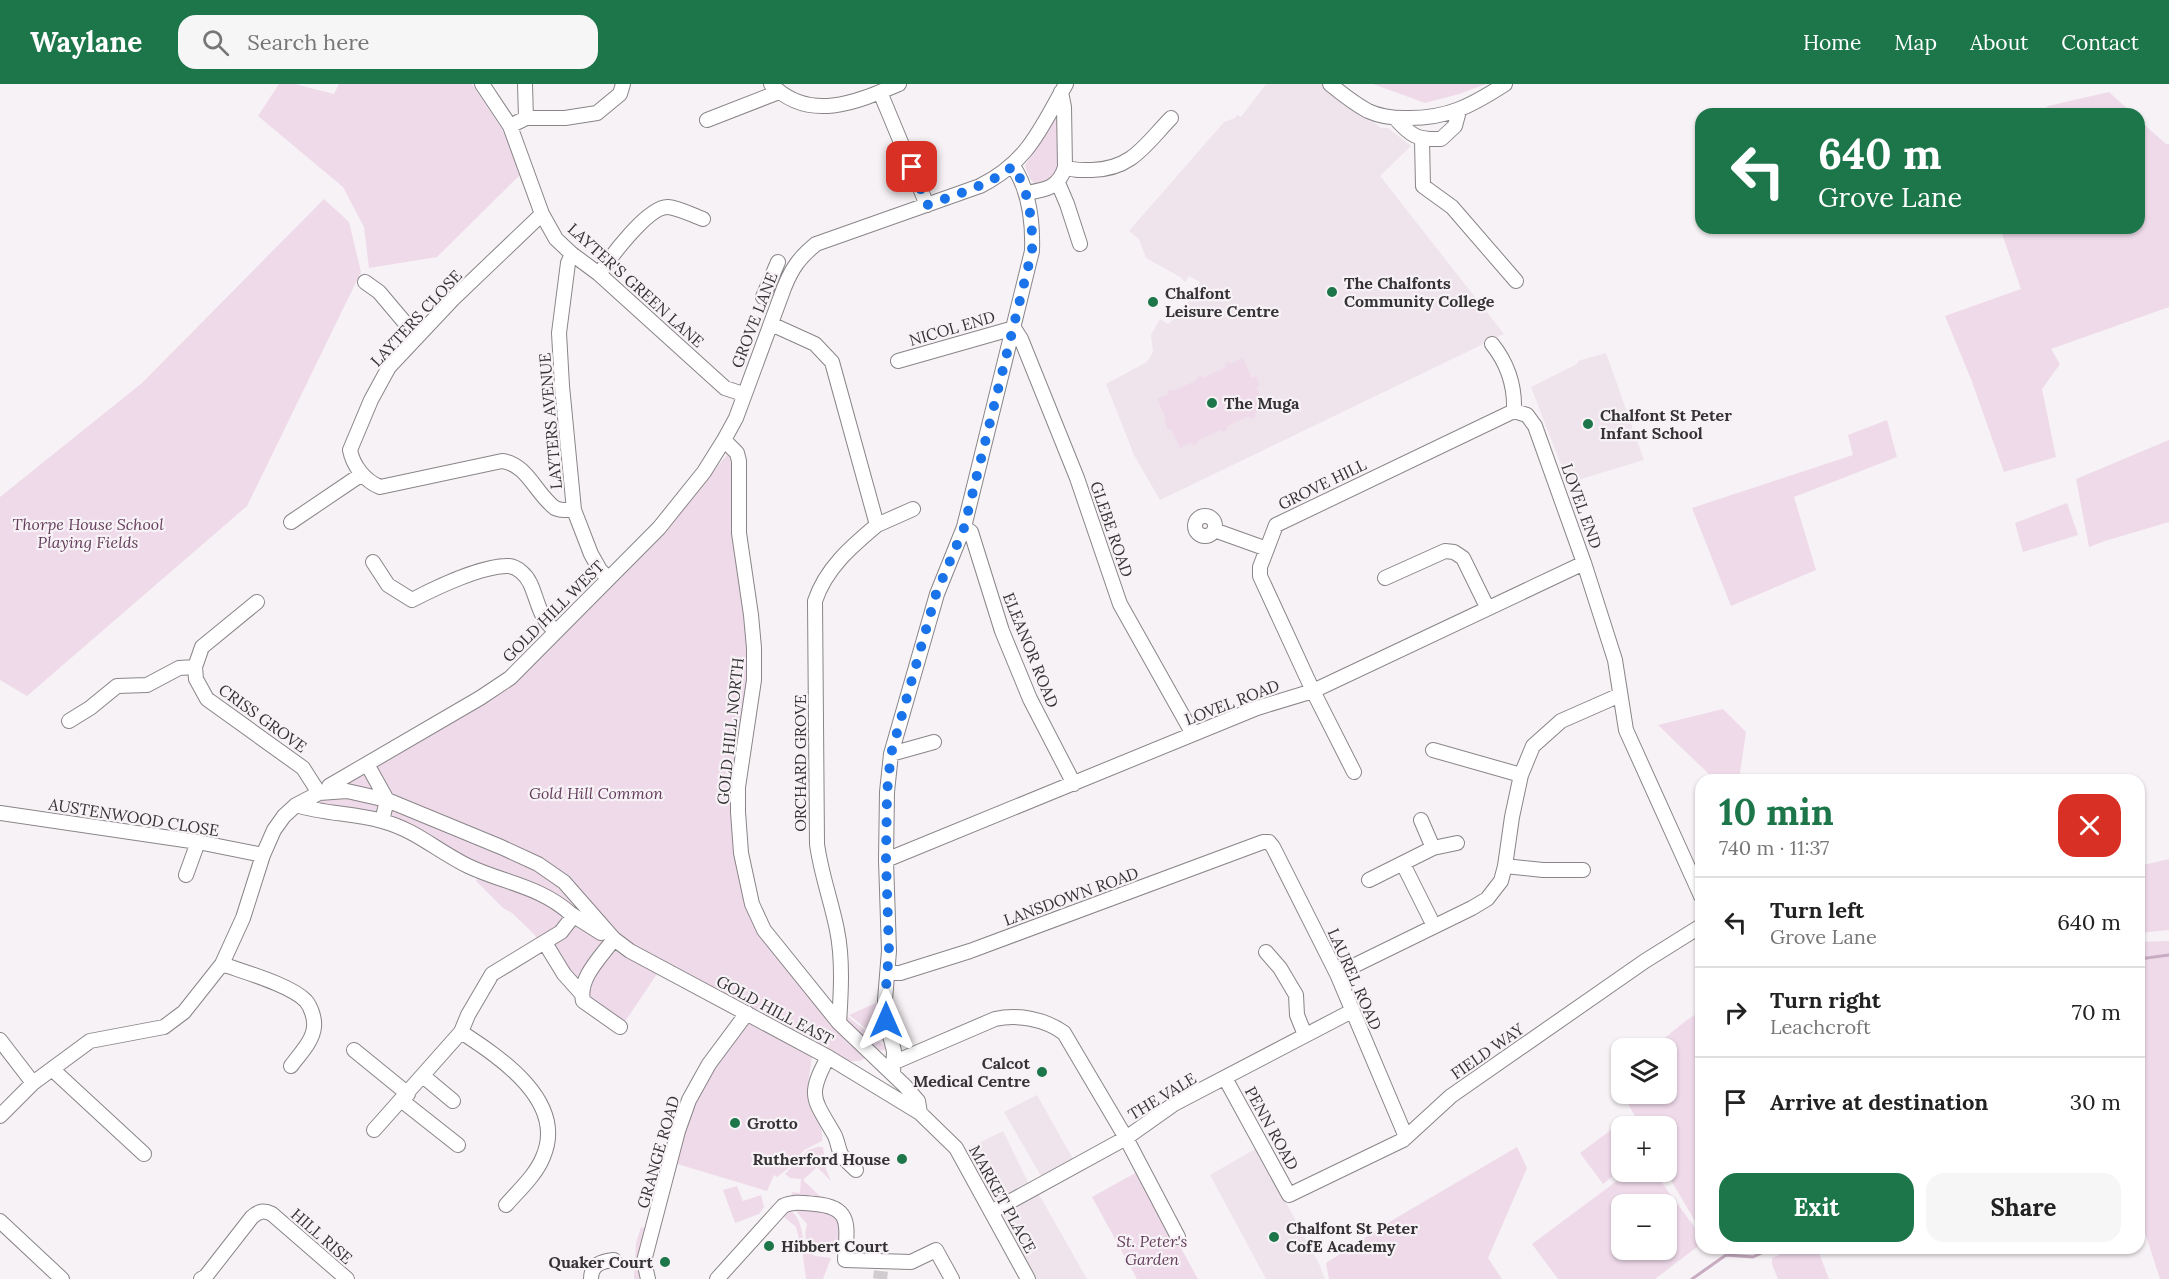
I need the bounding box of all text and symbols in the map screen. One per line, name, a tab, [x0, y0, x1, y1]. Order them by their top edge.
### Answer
search box	[178, 15, 598, 69]
text: Waylane	[30, 24, 142, 60]
icon: search	[199, 26, 232, 59]
text: Search here	[247, 28, 370, 56]
text: Home	[1803, 29, 1861, 56]
text: Map	[1894, 29, 1937, 56]
text: About	[1970, 29, 2028, 56]
text: Contact	[2061, 29, 2139, 56]
text: 640 m	[1818, 127, 1942, 181]
icon: left	[1719, 132, 1797, 210]
pin	[886, 141, 937, 192]
icon: arrive	[895, 150, 928, 183]
text: Grove Lane	[1818, 180, 1962, 214]
street label: LAYTER'S GREEN LANE	[564, 219, 708, 352]
street label: LAYTERS CLOSE	[366, 265, 466, 370]
street label: GROVE LANE	[727, 269, 781, 371]
place label: The Chalfonts Community College	[1344, 273, 1495, 311]
place label: Chalfont Leisure Centre	[1165, 283, 1279, 321]
marker: The Chalfonts Community College	[1325, 285, 1339, 299]
marker: Chalfont Leisure Centre	[1146, 295, 1160, 309]
street label: NICOL END	[907, 306, 997, 350]
street label: LAYTERS AVENUE	[534, 352, 566, 490]
place label: The Muga	[1224, 393, 1300, 413]
marker: The Muga	[1205, 396, 1219, 410]
place label: Chalfont St Peter Infant School	[1600, 405, 1732, 443]
marker: Chalfont St Peter Infant School	[1581, 417, 1595, 431]
street label: GROVE HILL	[1275, 454, 1369, 514]
street label: LOVEL END	[1557, 461, 1607, 551]
street label: GLEBE ROAD	[1086, 479, 1138, 580]
park label: Thorpe House School Playing Fields	[12, 514, 164, 552]
street label: GOLD HILL WEST	[498, 556, 608, 666]
street label: ELEANOR ROAD	[999, 589, 1063, 711]
street label: GOLD HILL NORTH	[712, 656, 748, 806]
street label: LOVEL ROAD	[1182, 675, 1282, 729]
street label: CRISS GROVE	[215, 679, 311, 757]
street label: ORCHARD GROVE	[790, 694, 810, 832]
park label: Gold Hill Common	[529, 783, 663, 803]
text: 10 min	[1719, 789, 1834, 835]
street label: AUSTENWOOD CLOSE	[46, 794, 221, 840]
button: close	[2058, 794, 2121, 857]
text: 740 m · 11:37	[1719, 835, 1829, 860]
street label: LANSDOWN ROAD	[1001, 862, 1141, 930]
text: Turn left	[1770, 896, 1864, 924]
icon: left	[1719, 906, 1752, 939]
text: 640 m	[2057, 908, 2121, 936]
text: Grove Lane	[1770, 924, 1877, 949]
street label: LAUREL ROAD	[1324, 925, 1386, 1033]
street label: GOLD HILL EAST	[713, 971, 837, 1049]
text: Turn right	[1770, 986, 1881, 1014]
position arrow	[854, 988, 918, 1052]
icon: right	[1719, 996, 1752, 1029]
text: 70 m	[2072, 998, 2121, 1026]
text: Leachcroft	[1770, 1014, 1871, 1039]
street label: FIELD WAY	[1447, 1018, 1528, 1083]
map controls	[1611, 1038, 1677, 1260]
button: layers	[1611, 1038, 1677, 1104]
place label: Calcot Medical Centre	[913, 1053, 1030, 1091]
marker: Calcot Medical Centre	[1035, 1065, 1049, 1079]
street label: THE VALE	[1124, 1068, 1200, 1124]
street label: PENN ROAD	[1241, 1083, 1303, 1173]
icon: arrive	[1719, 1086, 1752, 1119]
text: Arrive at destination	[1770, 1088, 1988, 1116]
text: 30 m	[2070, 1088, 2121, 1116]
street label: GRANGE ROAD	[632, 1093, 684, 1210]
place label: Grotto	[747, 1113, 798, 1133]
marker: Grotto	[728, 1116, 742, 1130]
button: +	[1611, 1116, 1677, 1182]
street label: MARKET PLACE	[965, 1142, 1041, 1256]
place label: Rutherford House	[752, 1149, 890, 1169]
marker: Rutherford House	[895, 1152, 909, 1166]
button: Exit	[1719, 1173, 1914, 1242]
button: Share	[1926, 1173, 2121, 1242]
button: −	[1611, 1194, 1677, 1260]
street label: HILL RISE	[287, 1204, 357, 1268]
place label: Chalfont St Peter CofE Academy	[1286, 1218, 1418, 1256]
marker: Chalfont St Peter CofE Academy	[1267, 1230, 1281, 1244]
park label: St. Peter's Garden	[1117, 1231, 1187, 1269]
place label: Hibbert Court	[781, 1236, 889, 1256]
marker: Hibbert Court	[762, 1239, 776, 1253]
place label: Quaker Court	[549, 1252, 653, 1272]
marker: Quaker Court	[658, 1255, 672, 1269]

